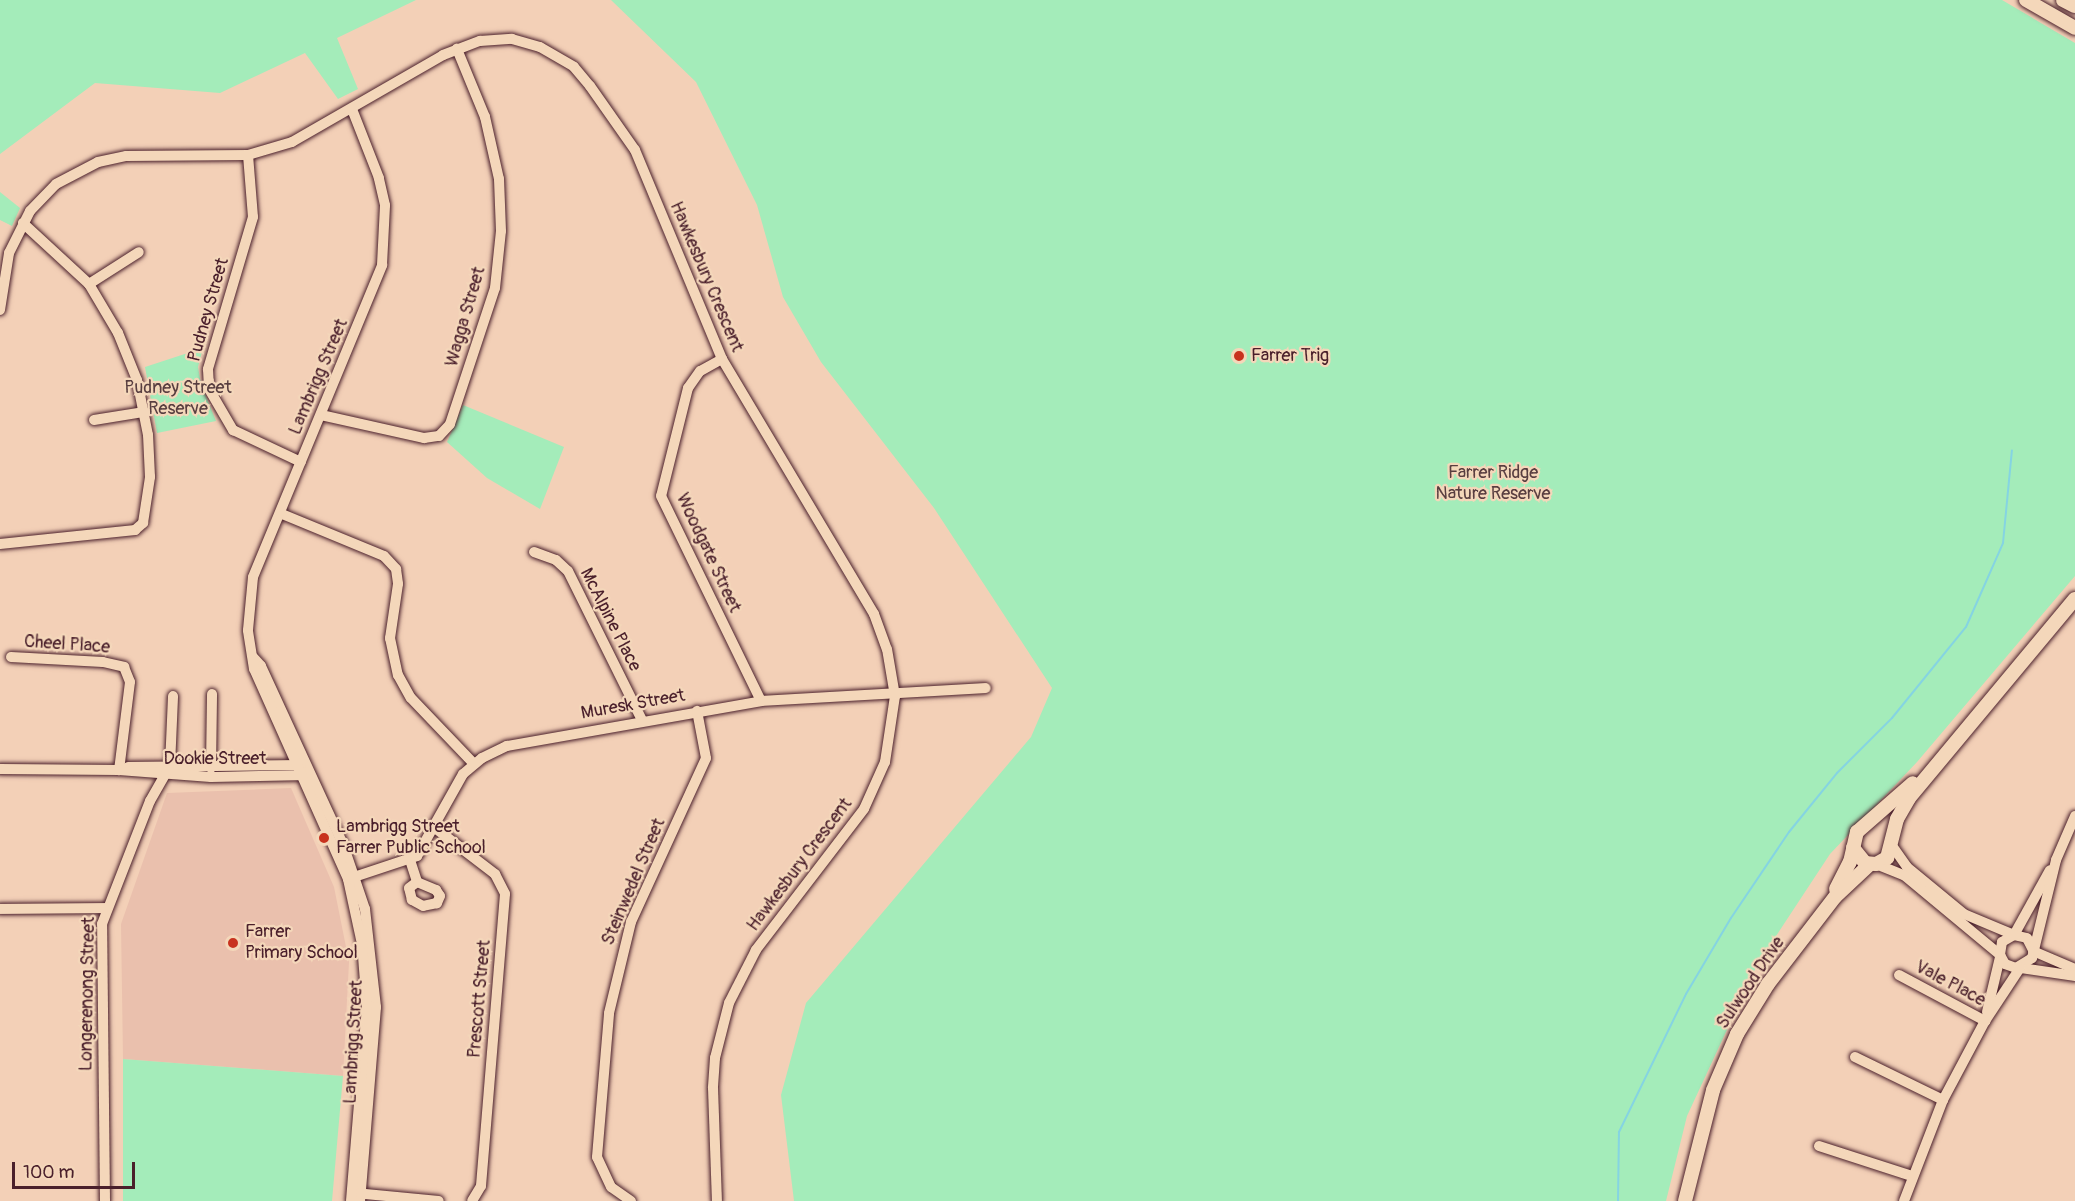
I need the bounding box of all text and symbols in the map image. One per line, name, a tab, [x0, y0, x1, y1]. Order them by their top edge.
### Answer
street label: Hawkesbury Crescent	[665, 199, 747, 355]
street label: Pudney Street	[184, 255, 234, 365]
street label: Wagga Street	[441, 265, 491, 369]
street label: Lambrigg Street	[285, 316, 353, 438]
place label: Farrer Trig	[1251, 345, 1329, 367]
marker: Farrer Trig	[1232, 349, 1246, 363]
park label: Pudney Street Reserve	[124, 378, 232, 420]
park label: Farrer Ridge Nature Reserve	[1436, 463, 1550, 506]
street label: Woodgate Street	[671, 490, 745, 616]
street label: McAlpine Place	[575, 565, 645, 675]
street label: Cheel Place	[23, 631, 111, 659]
street label: Muresk Street	[579, 685, 687, 725]
street label: Dookie Street	[164, 748, 266, 770]
street label: Hawkesbury Crescent	[743, 794, 857, 936]
street label: Steinwedel Street	[598, 815, 670, 949]
place label: Lambrigg Street Farrer Public School	[336, 817, 486, 860]
marker: Lambrigg Street Farrer Public School	[317, 831, 331, 845]
street label: Longerenong Street	[76, 917, 100, 1071]
place label: Farrer Primary School	[245, 922, 358, 964]
street label: Sulwood Drive	[1712, 933, 1790, 1033]
marker: Farrer Primary School	[226, 936, 240, 950]
street label: Prescott Street	[464, 939, 496, 1059]
street label: Vale Place	[1911, 956, 1989, 1012]
street label: Lambrigg Street	[340, 980, 368, 1104]
scale bar	[15, 1150, 138, 1188]
text: 100 m	[23, 1161, 75, 1184]

